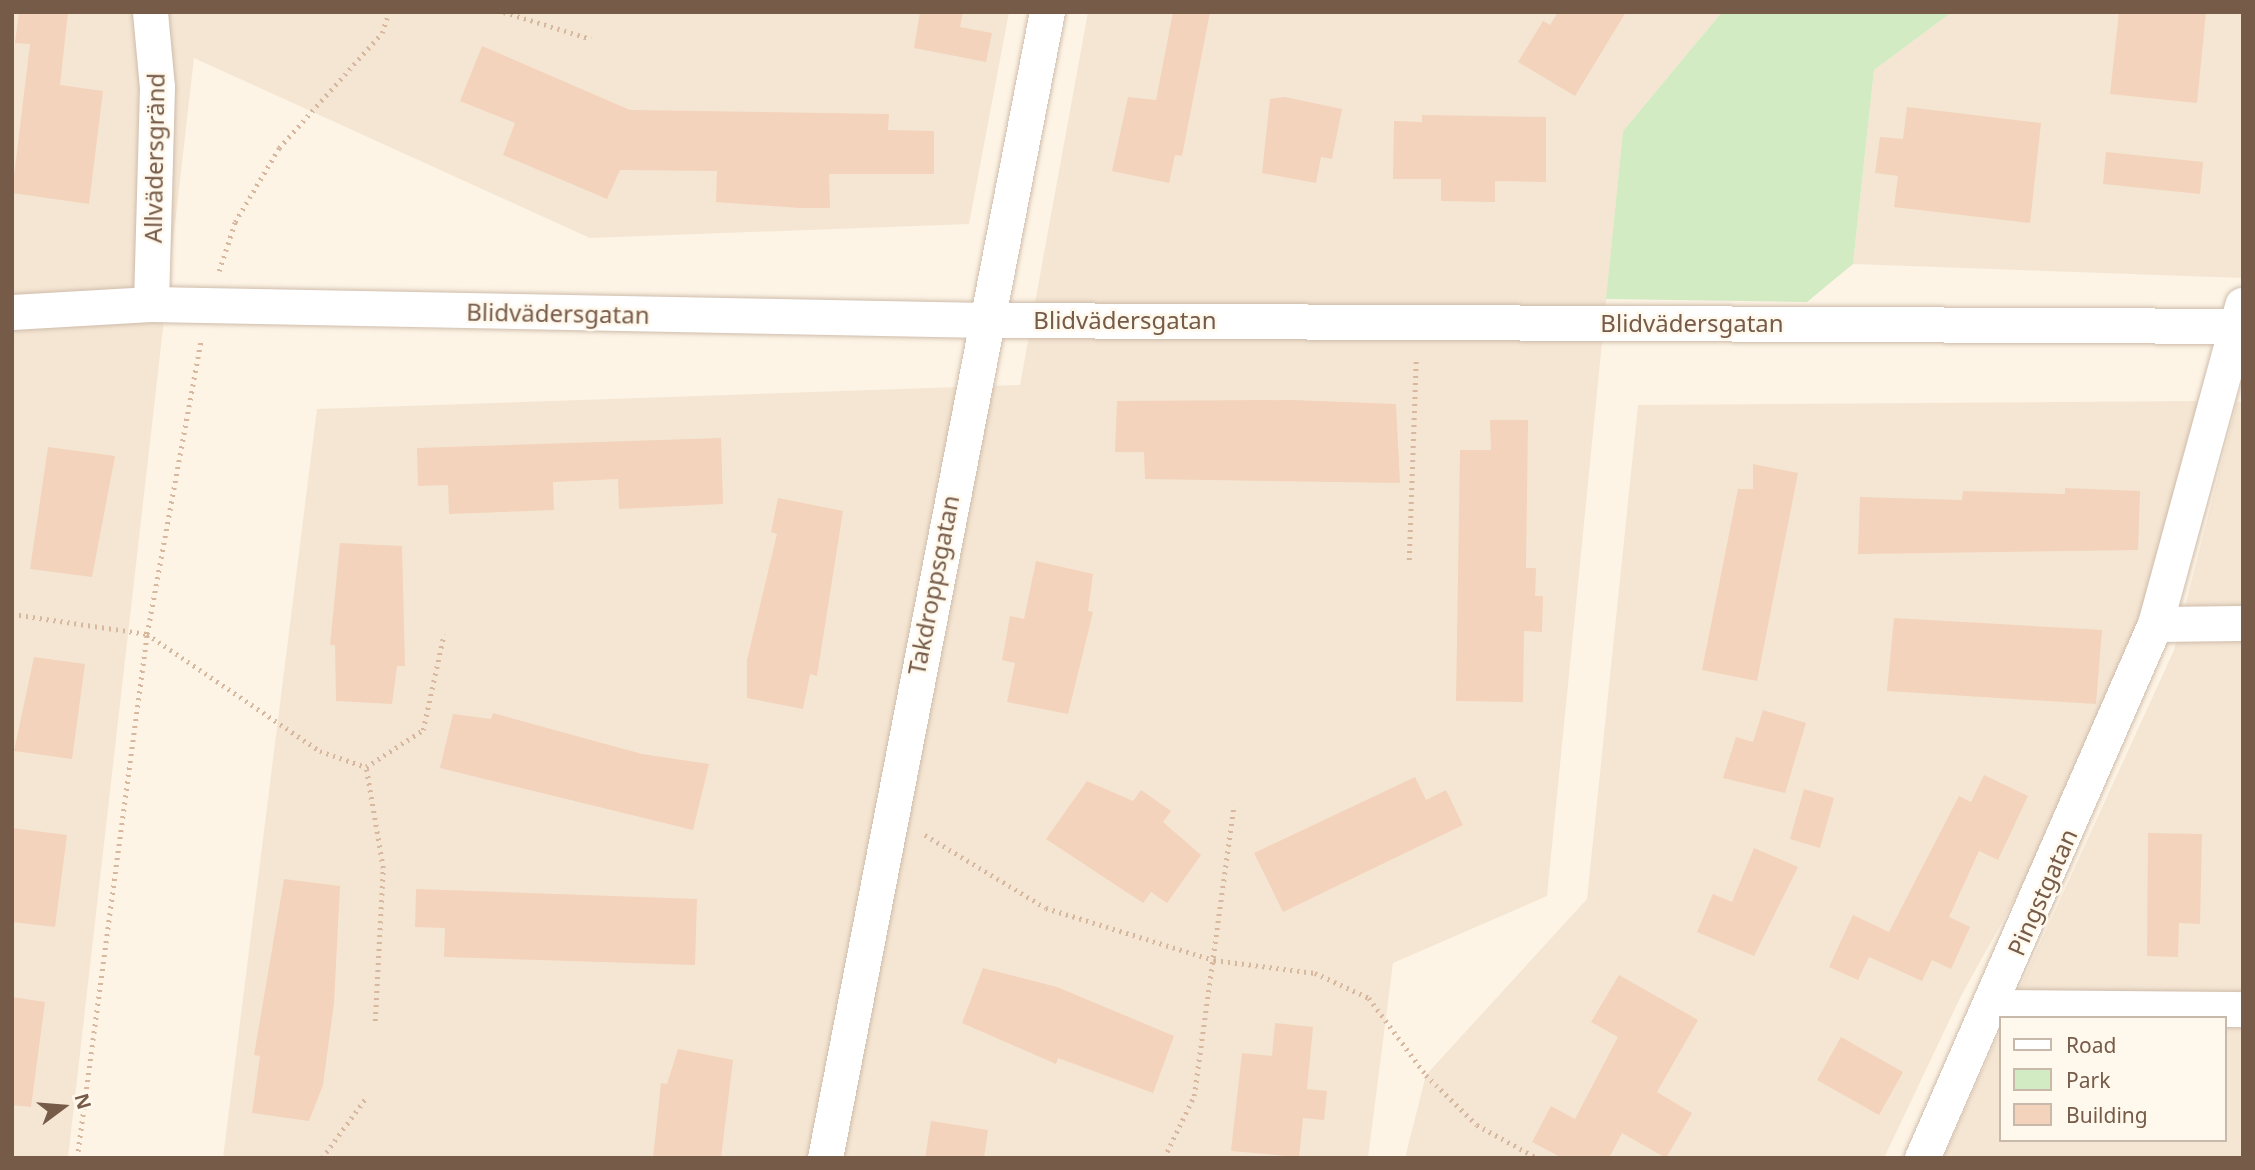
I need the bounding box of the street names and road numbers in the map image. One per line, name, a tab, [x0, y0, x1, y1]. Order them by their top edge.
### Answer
street label: Allvädersgränd	[138, 73, 170, 243]
street label: Blidvädersgatan	[466, 297, 650, 329]
street label: Blidvädersgatan	[1033, 306, 1217, 334]
street label: Blidvädersgatan	[1600, 309, 1784, 337]
street label: Takdroppsgatan	[901, 493, 965, 677]
street label: Pingstgatan	[2001, 824, 2083, 960]

